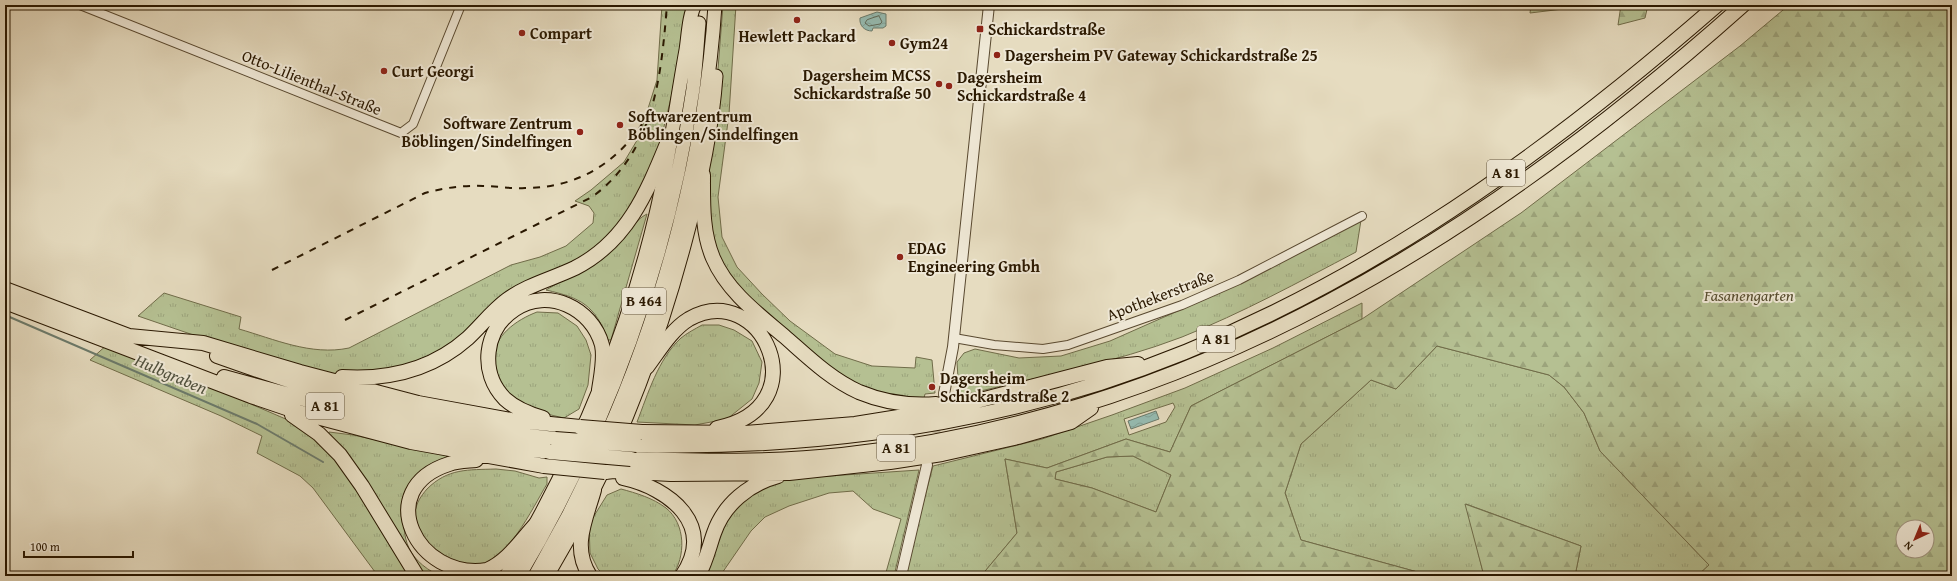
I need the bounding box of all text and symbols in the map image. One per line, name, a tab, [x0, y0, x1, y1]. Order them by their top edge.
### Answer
marker: Hewlett Packard	[792, 15, 802, 25]
place label: Schickardstraße	[988, 17, 1106, 41]
place label: Compart	[530, 21, 592, 45]
place label: Hewlett Packard	[738, 24, 856, 48]
marker: Schickardstraße	[975, 24, 985, 34]
marker: Compart	[517, 28, 527, 38]
place label: Gym24	[900, 31, 948, 55]
marker: Gym24	[887, 38, 897, 48]
street label: Otto-Lilienthal-Straße	[238, 43, 386, 121]
place label: Dagersheim PV Gateway Schickardstraße 25	[1005, 43, 1318, 67]
marker: Dagersheim PV Gateway Schickardstraße 25	[992, 50, 1002, 60]
place label: Curt Georgi	[392, 59, 474, 83]
place label: Dagersheim MCSS Schickardstraße 50	[794, 63, 931, 105]
place label: Dagersheim Schickardstraße 4	[957, 65, 1086, 107]
marker: Curt Georgi	[379, 66, 389, 76]
marker: Dagersheim MCSS Schickardstraße 50	[934, 79, 944, 89]
marker: Dagersheim Schickardstraße 4	[944, 81, 954, 91]
place label: Softwarezentrum Böblingen/Sindelfingen	[628, 104, 799, 146]
place label: Software Zentrum Böblingen/Sindelfingen	[402, 111, 573, 153]
marker: Softwarezentrum Böblingen/Sindelfingen	[615, 120, 625, 130]
marker: Software Zentrum Böblingen/Sindelfingen	[575, 127, 585, 137]
road number: A 81	[1487, 160, 1525, 186]
place label: EDAG Engineering Gmbh	[908, 236, 1040, 278]
marker: EDAG Engineering Gmbh	[895, 252, 905, 262]
street label: Apothekerstraße	[1103, 263, 1217, 327]
park label: Fasanengarten	[1703, 283, 1794, 307]
road number: B 464	[622, 288, 666, 314]
road number: A 81	[1197, 326, 1235, 352]
water label: Hulbgraben	[130, 347, 212, 400]
place label: Dagersheim Schickardstraße 2	[940, 366, 1069, 408]
marker: Dagersheim Schickardstraße 2	[927, 382, 937, 392]
road number: A 81	[306, 393, 344, 419]
road number: A 81	[877, 435, 915, 461]
north arrow	[1895, 519, 1935, 559]
scale bar	[24, 533, 133, 559]
text: N	[1899, 537, 1916, 555]
text: 100 m	[30, 538, 60, 555]

